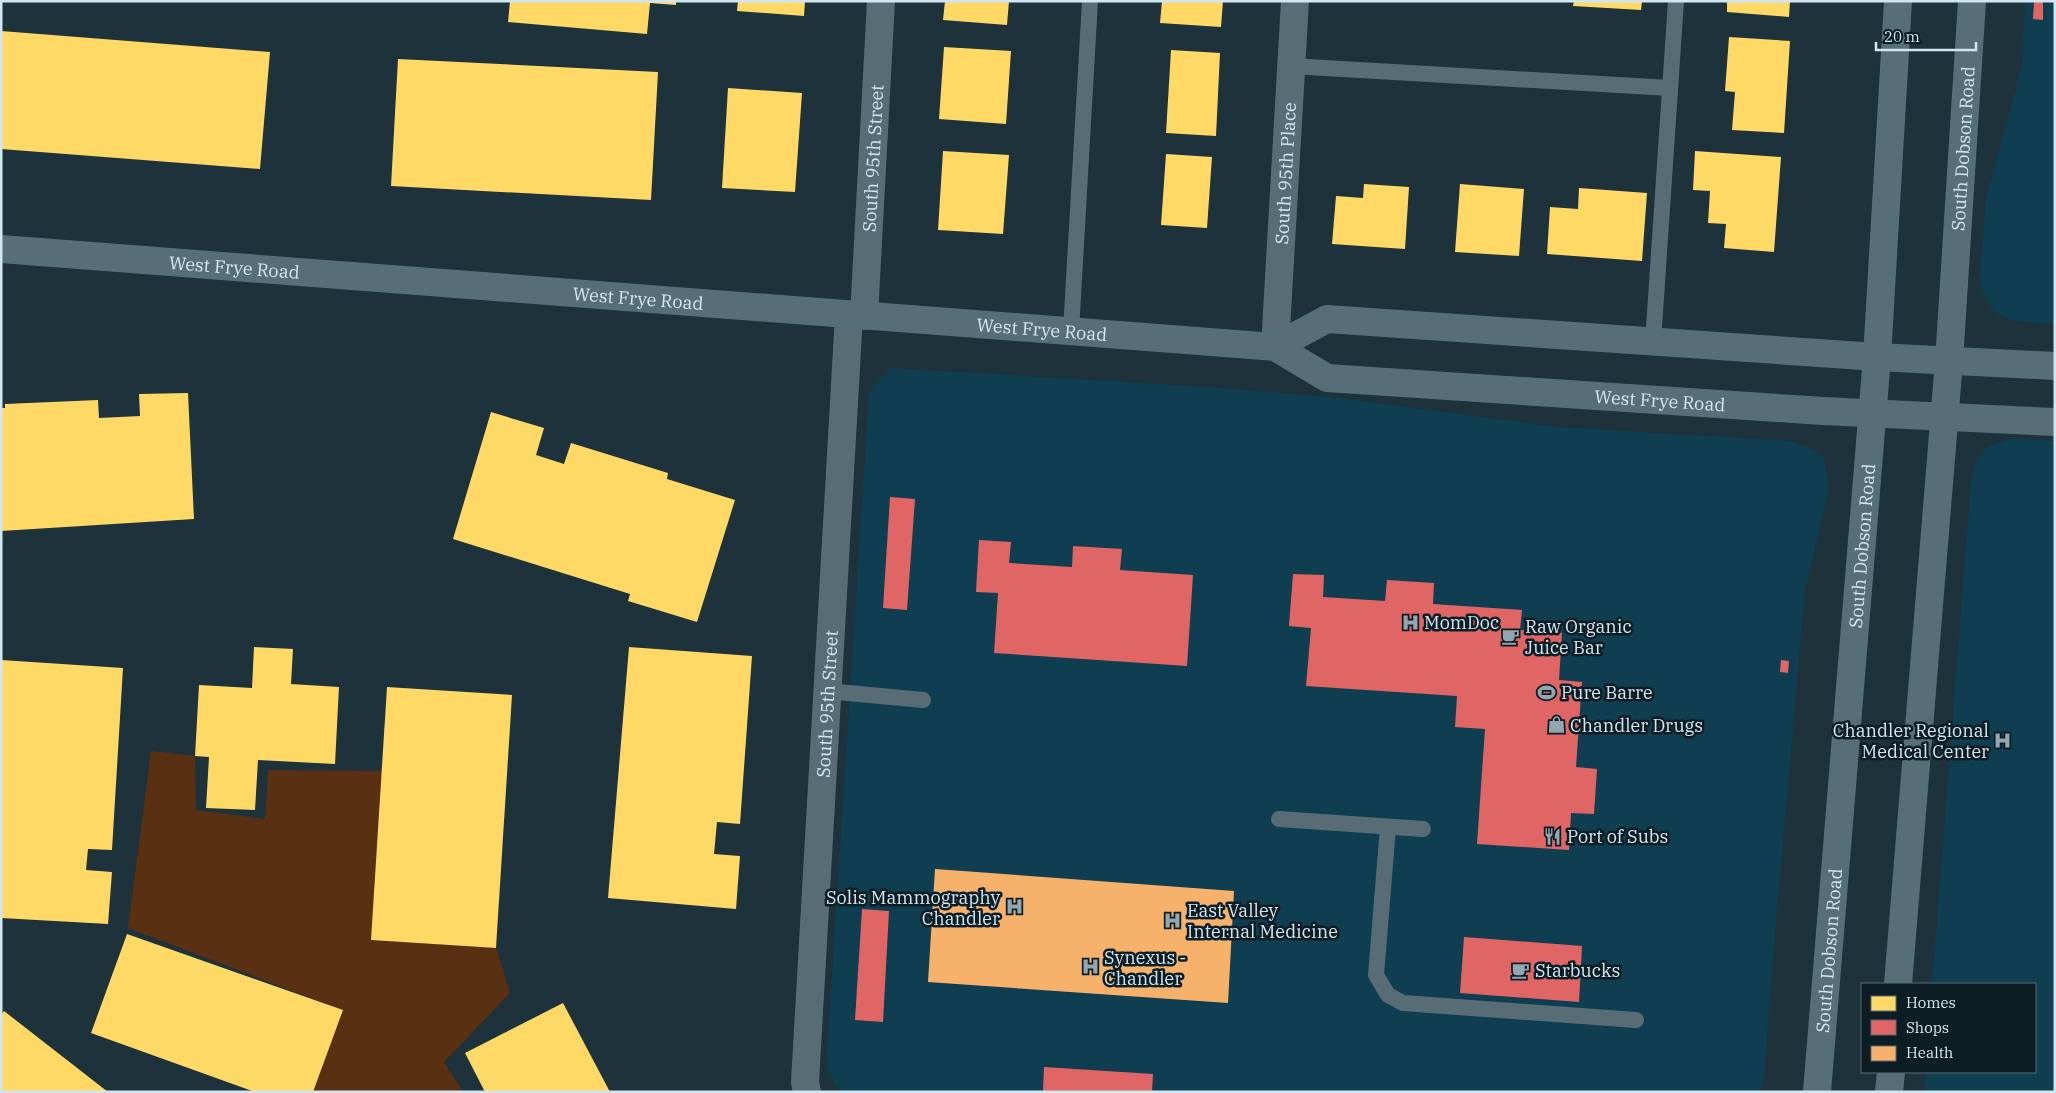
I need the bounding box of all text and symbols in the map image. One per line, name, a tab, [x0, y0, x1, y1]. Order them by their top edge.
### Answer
scale bar	[1876, 20, 1976, 52]
text: 20 m	[1884, 27, 1920, 46]
street label: South Dobson Road	[1946, 65, 1979, 232]
street label: South 95th Street	[857, 84, 888, 233]
street label: South 95th Place	[1269, 102, 1301, 245]
street label: West Frye Road	[168, 250, 301, 283]
street label: West Frye Road	[572, 282, 704, 315]
street label: West Frye Road	[976, 313, 1108, 346]
street label: West Frye Road	[1594, 384, 1726, 416]
street label: South Dobson Road	[1843, 463, 1880, 629]
place label: MomDoc	[1424, 611, 1499, 634]
hospital icon: MomDoc	[1400, 612, 1420, 632]
place label: Raw Organic Juice Bar	[1525, 615, 1632, 659]
cafe icon: Raw Organic Juice Bar	[1501, 626, 1521, 646]
street label: South 95th Street	[811, 629, 842, 778]
place label: Pure Barre	[1561, 681, 1653, 704]
sports icon: Pure Barre	[1537, 682, 1557, 702]
place label: Chandler Drugs	[1570, 714, 1703, 737]
shop icon: Chandler Drugs	[1546, 715, 1566, 735]
place label: Chandler Regional Medical Center	[1833, 719, 1989, 763]
hospital icon: Chandler Regional Medical Center	[1993, 730, 2013, 750]
place label: Port of Subs	[1567, 825, 1668, 848]
restaurant icon: Port of Subs	[1543, 826, 1563, 846]
street label: South Dobson Road	[1810, 867, 1847, 1034]
place label: Solis Mammography Chandler	[826, 886, 1000, 930]
hospital icon: Solis Mammography Chandler	[1004, 897, 1024, 917]
place label: East Valley Internal Medicine	[1187, 899, 1338, 943]
hospital icon: East Valley Internal Medicine	[1163, 910, 1183, 930]
place label: Synexus - Chandler	[1104, 946, 1186, 990]
hospital icon: Synexus - Chandler	[1080, 957, 1100, 977]
place label: Starbucks	[1535, 959, 1620, 982]
cafe icon: Starbucks	[1511, 960, 1531, 980]
legend	[1861, 983, 2036, 1073]
text: Homes	[1906, 993, 1956, 1012]
text: Shops	[1906, 1018, 1949, 1037]
text: Health	[1906, 1043, 1953, 1062]

